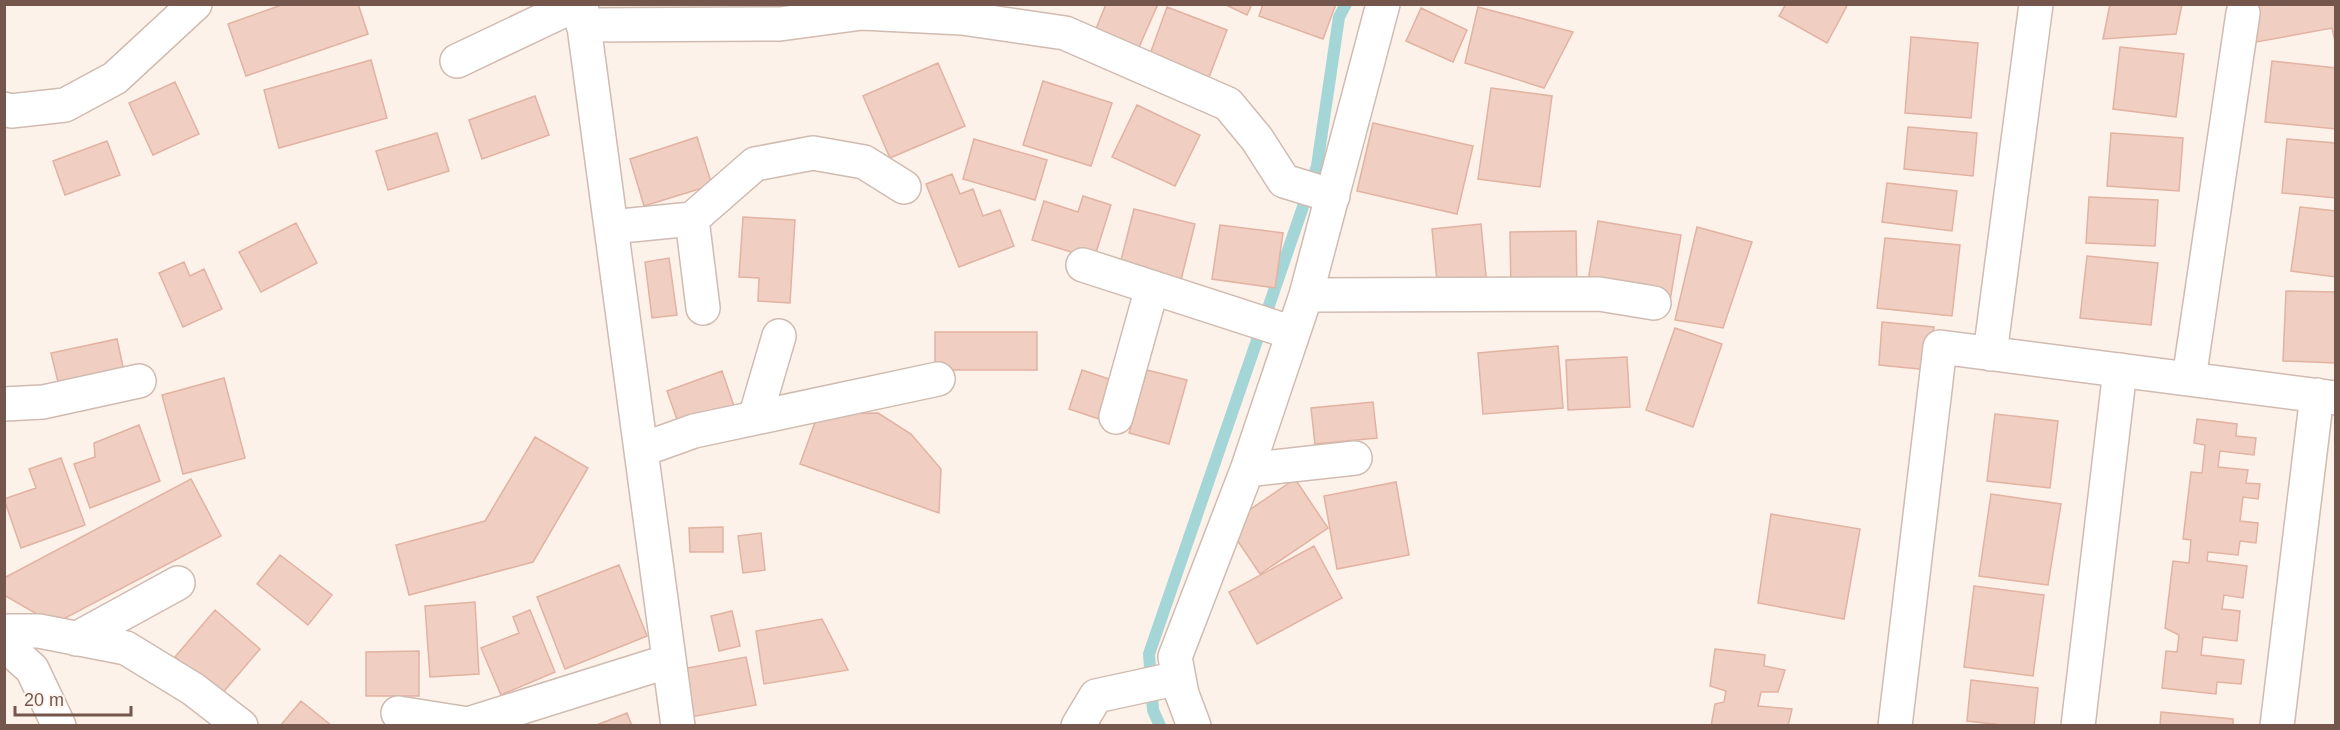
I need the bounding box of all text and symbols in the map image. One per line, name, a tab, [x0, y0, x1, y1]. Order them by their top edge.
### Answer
scale bar	[15, 679, 130, 717]
text: 20 m	[24, 690, 64, 710]

